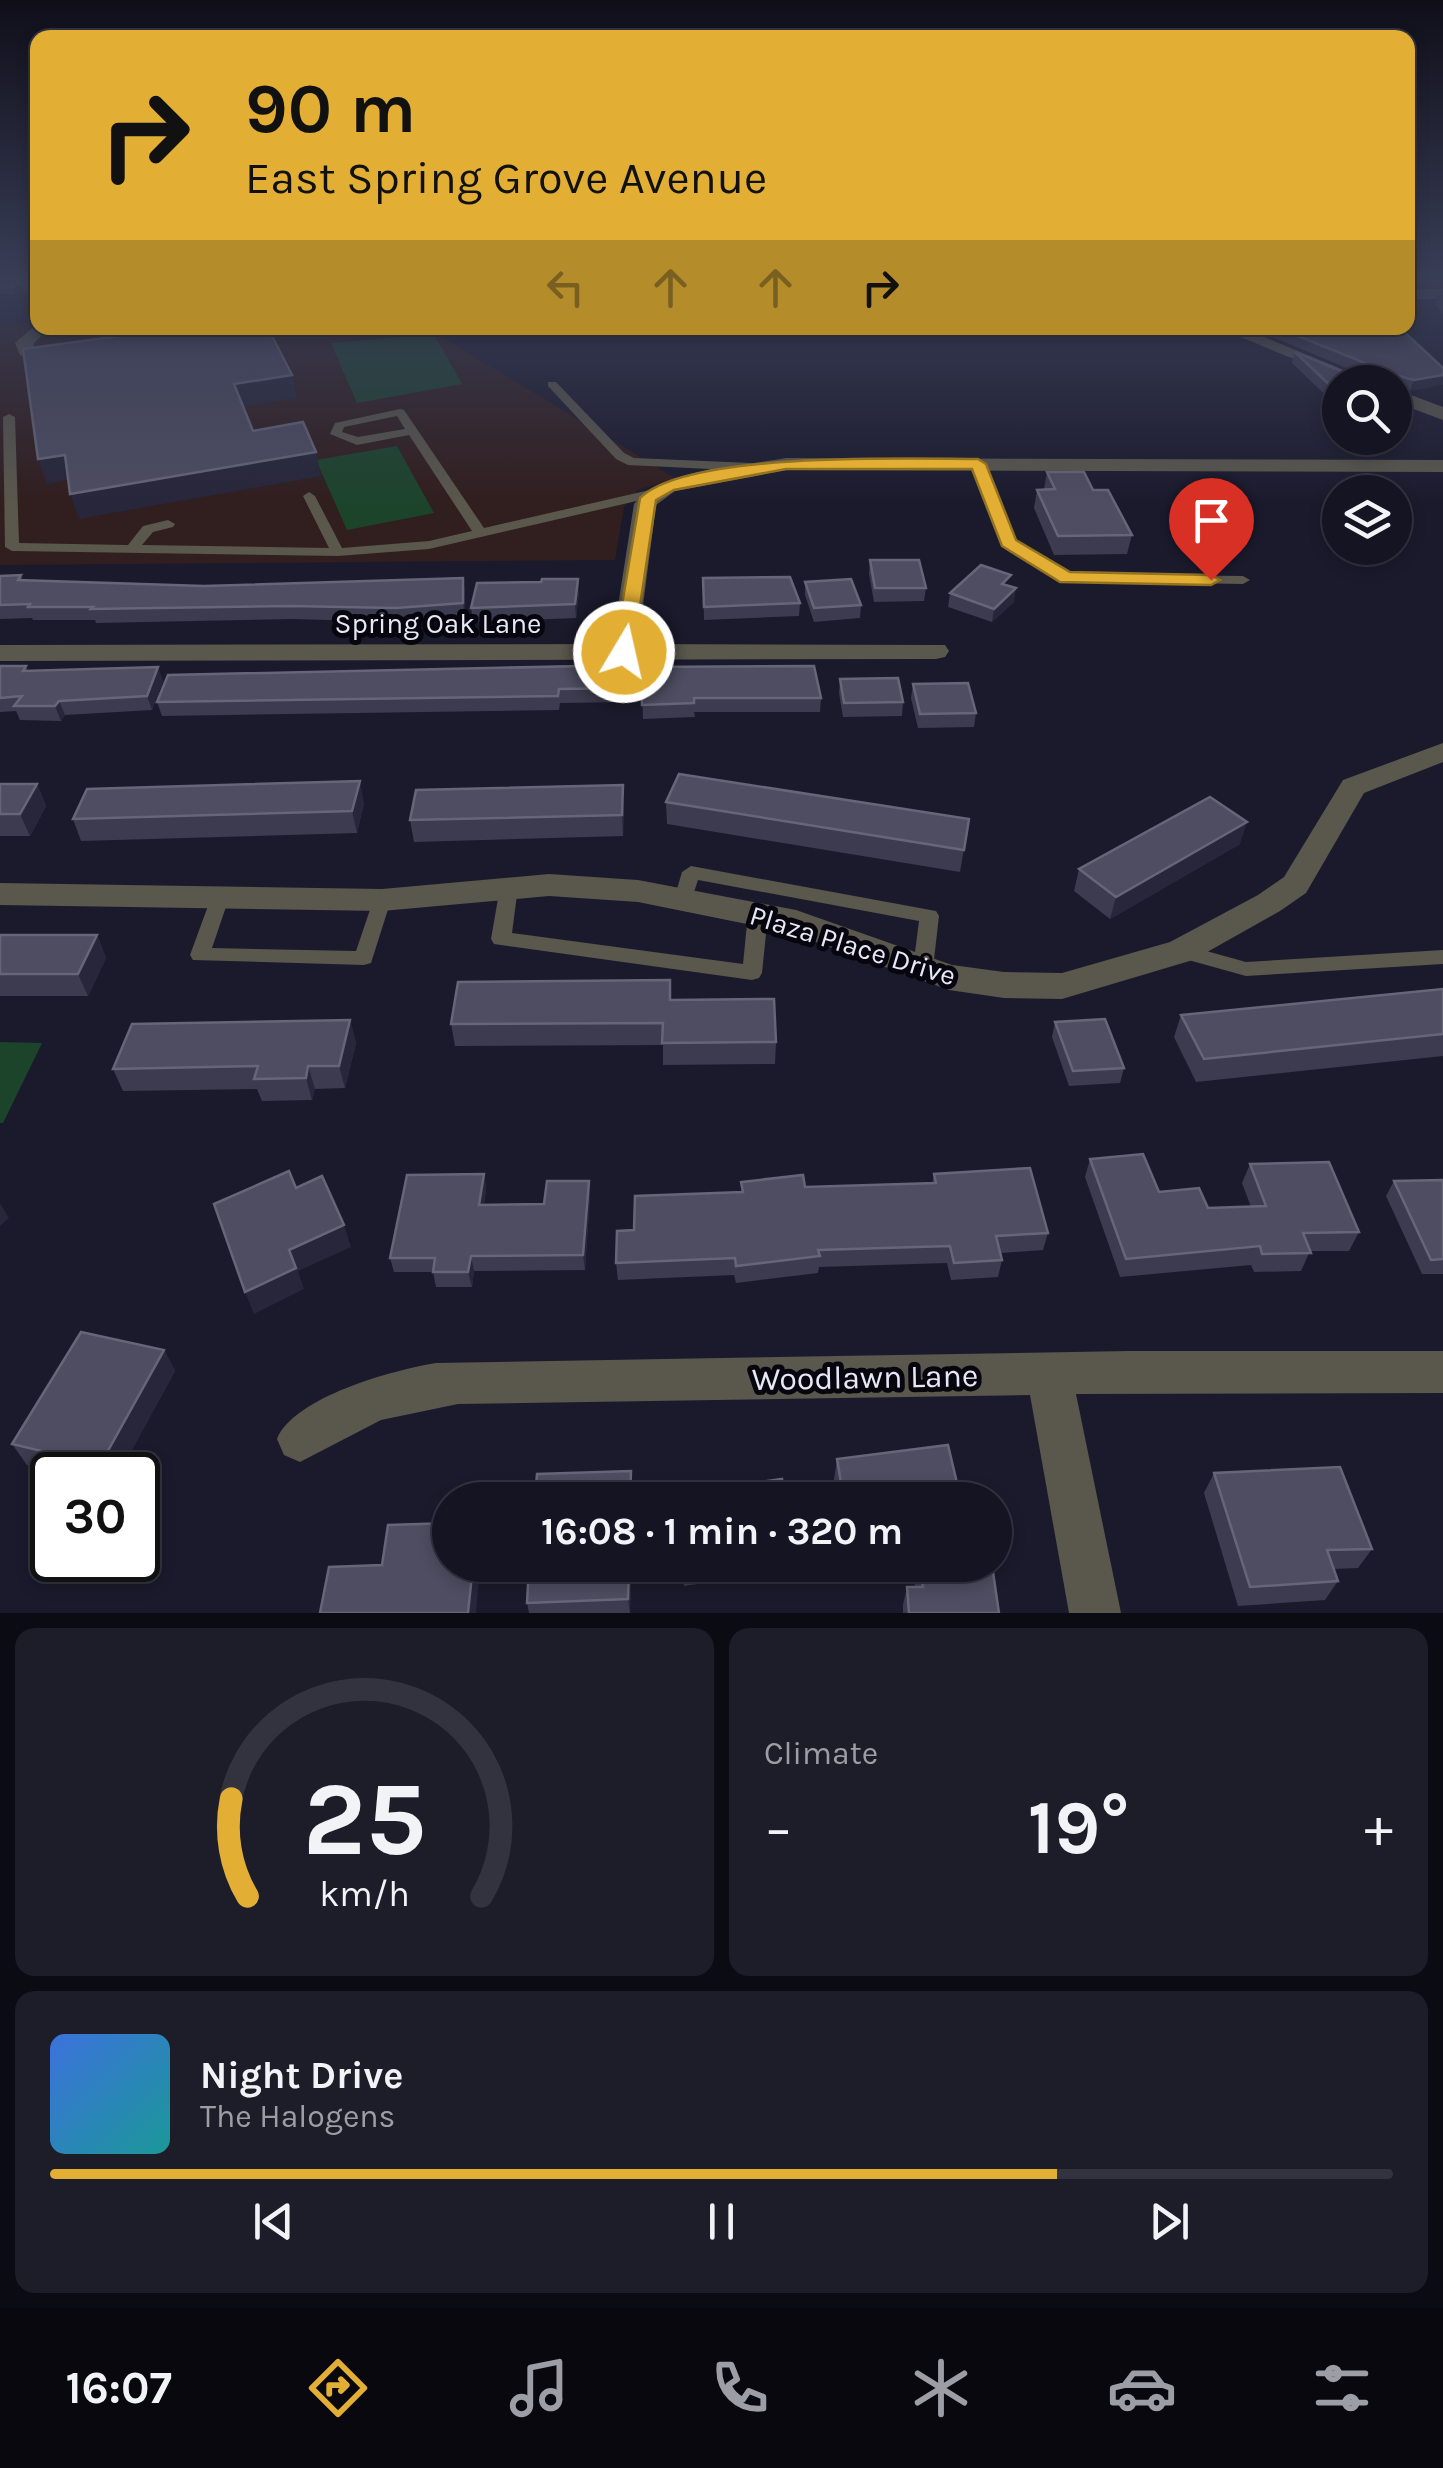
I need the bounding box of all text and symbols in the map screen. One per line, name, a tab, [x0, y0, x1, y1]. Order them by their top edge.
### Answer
text: 90 m	[245, 68, 416, 150]
icon: right	[80, 70, 210, 200]
text: East Spring Grove Avenue	[245, 152, 767, 204]
icon: left	[538, 260, 593, 315]
icon: ahead	[643, 260, 698, 315]
icon: ahead	[748, 260, 803, 315]
icon: right	[853, 260, 908, 315]
map controls	[1322, 365, 1412, 565]
button: search	[1322, 365, 1412, 455]
button: layers	[1322, 475, 1412, 565]
pin	[1169, 478, 1254, 581]
icon: arrive	[1184, 493, 1239, 548]
position arrow	[572, 600, 676, 704]
street label: Spring Oak Lane	[335, 607, 541, 640]
street label: Plaza Place Drive	[746, 898, 960, 993]
street label: Woodlawn Lane	[751, 1357, 979, 1398]
speed limit sign: 30	[30, 1452, 160, 1582]
text: 16:08 · 1 min · 320 m	[541, 1509, 903, 1554]
text: Climate	[764, 1735, 878, 1772]
text: 25	[303, 1759, 426, 1880]
text: 19°	[1028, 1784, 1129, 1872]
text: −	[764, 1796, 793, 1860]
text: +	[1364, 1796, 1393, 1860]
text: km/h	[319, 1873, 410, 1915]
text: Night Drive	[200, 2053, 403, 2098]
text: The Halogens	[200, 2098, 395, 2135]
icon: previous	[246, 2194, 301, 2249]
icon: pause	[694, 2194, 749, 2249]
icon: next	[1142, 2194, 1197, 2249]
icon: directions	[303, 2353, 373, 2423]
icon: music	[504, 2353, 574, 2423]
icon: phone	[705, 2353, 775, 2423]
icon: climate	[906, 2353, 976, 2423]
icon: car	[1107, 2353, 1177, 2423]
icon: filters	[1307, 2353, 1377, 2423]
text: 16:07	[65, 2362, 172, 2414]

